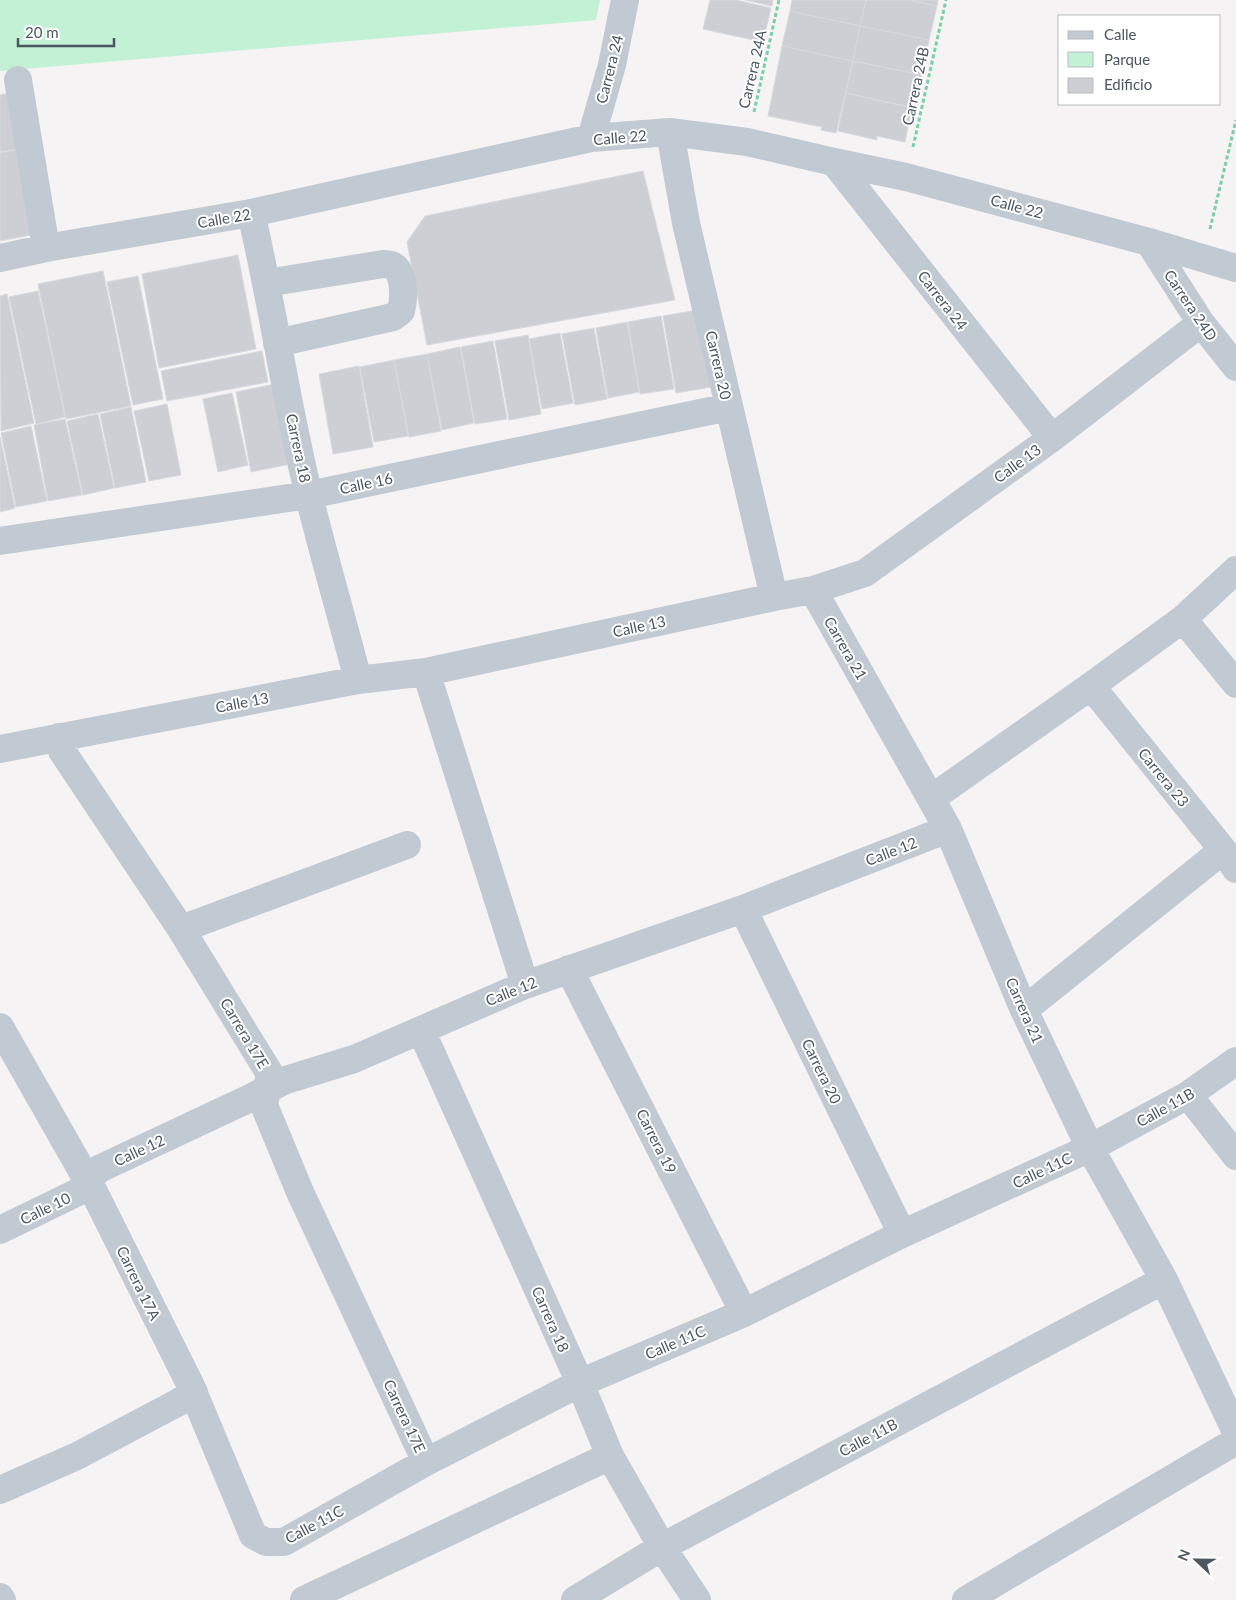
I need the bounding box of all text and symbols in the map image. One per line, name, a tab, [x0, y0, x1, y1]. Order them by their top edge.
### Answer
scale bar	[18, 15, 114, 47]
legend	[1058, 15, 1221, 105]
text: 20 m	[25, 23, 59, 41]
text: Calle	[1104, 25, 1137, 43]
street label: Carrera 24A	[734, 27, 770, 110]
street label: Carrera 24	[592, 33, 626, 105]
street label: Carrera 24B	[898, 45, 932, 127]
text: Parque	[1104, 50, 1150, 68]
text: Edificio	[1104, 75, 1152, 93]
street label: Calle 22	[592, 126, 648, 148]
street label: Calle 22	[989, 190, 1045, 222]
street label: Calle 22	[196, 204, 252, 232]
street label: Carrera 24D	[1161, 266, 1221, 344]
street label: Carrera 24	[914, 267, 972, 333]
street label: Carrera 20	[702, 329, 736, 401]
street label: Carrera 18	[283, 412, 315, 484]
street label: Calle 13	[990, 440, 1044, 486]
street label: Calle 16	[338, 469, 394, 497]
street label: Calle 13	[611, 612, 667, 640]
street label: Carrera 21	[821, 613, 871, 683]
street label: Calle 13	[214, 688, 270, 716]
street label: Carrera 23	[1135, 744, 1193, 810]
street label: Calle 12	[863, 833, 919, 869]
street label: Calle 12	[483, 973, 539, 1009]
street label: Carrera 21	[1003, 974, 1047, 1046]
street label: Carrera 17E	[217, 995, 273, 1071]
street label: Carrera 20	[799, 1036, 846, 1107]
street label: Calle 11B	[1133, 1084, 1197, 1130]
street label: Carrera 19	[633, 1106, 681, 1176]
street label: Calle 12	[111, 1130, 167, 1170]
street label: Calle 11C	[1009, 1148, 1075, 1192]
street label: Calle 10	[17, 1188, 73, 1228]
street label: Carrera 17A	[113, 1243, 165, 1324]
street label: Carrera 18	[529, 1283, 573, 1355]
street label: Calle 11C	[642, 1321, 708, 1363]
street label: Carrera 17E	[380, 1377, 430, 1455]
street label: Calle 11B	[836, 1414, 900, 1460]
street label: Calle 11C	[282, 1501, 346, 1547]
north arrow	[1171, 1535, 1221, 1585]
text: N	[1174, 1547, 1193, 1563]

